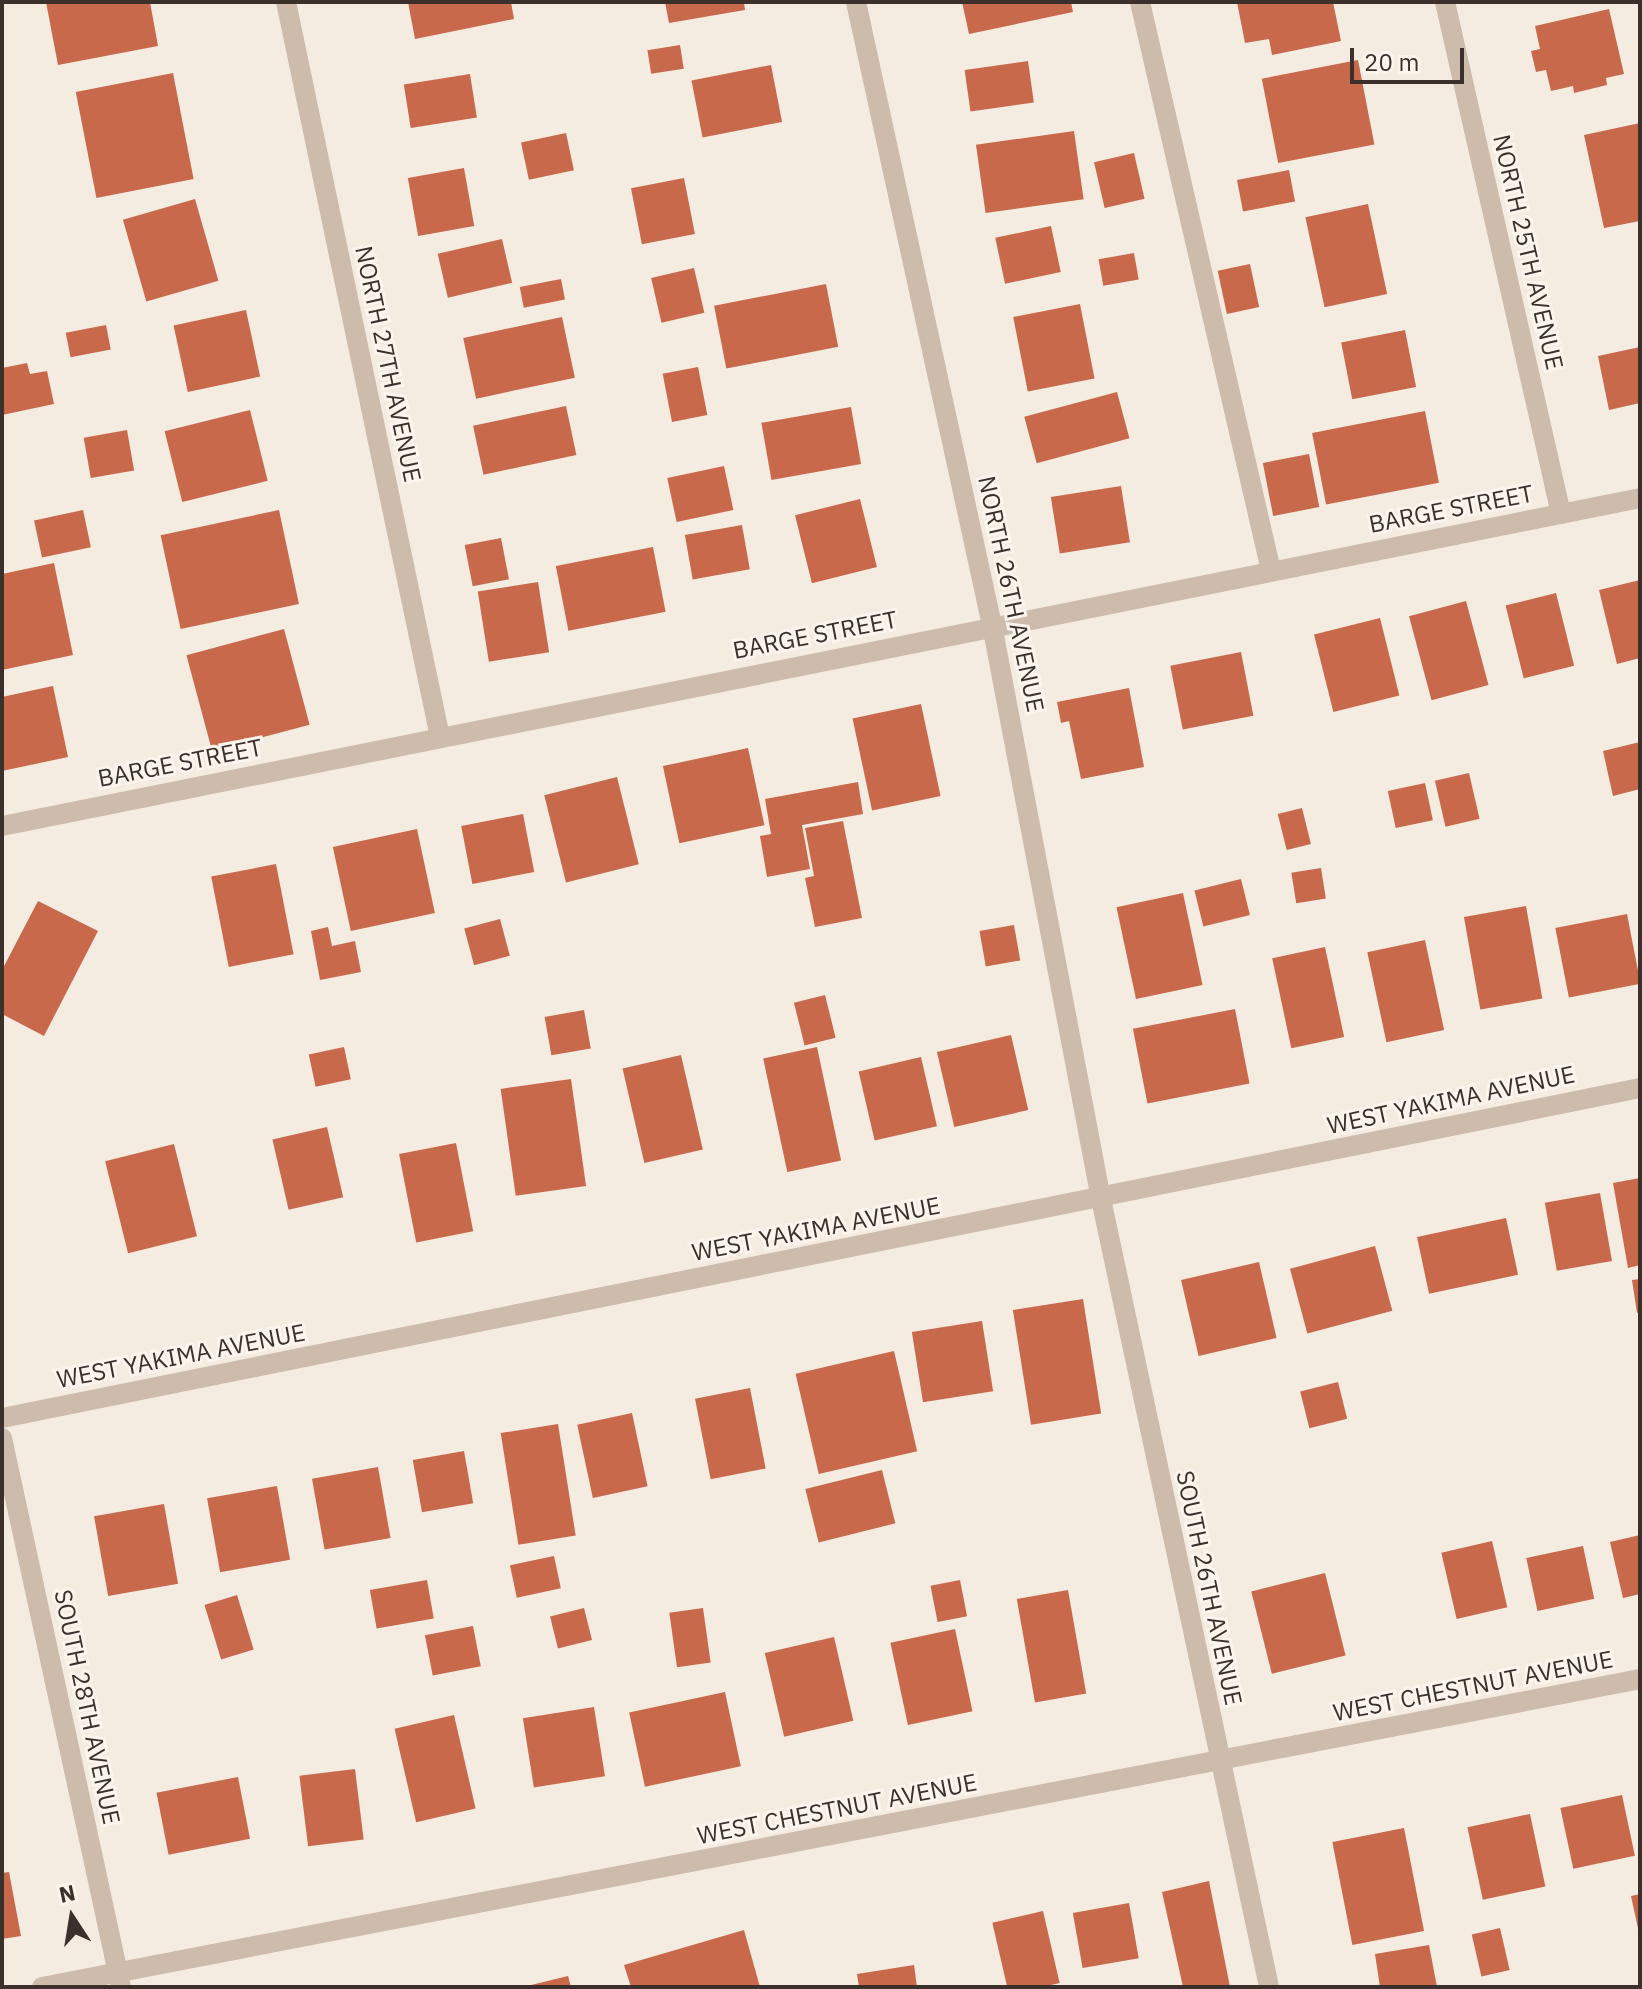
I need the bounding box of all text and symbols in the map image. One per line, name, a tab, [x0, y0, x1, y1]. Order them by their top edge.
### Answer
scale bar	[1354, 32, 1468, 82]
text: 20 m	[1364, 46, 1419, 78]
street label: NORTH 25TH AVENUE	[1487, 132, 1569, 372]
street label: NORTH 27TH AVENUE	[349, 243, 427, 485]
street label: NORTH 26TH AVENUE	[972, 473, 1050, 715]
street label: BARGE STREET	[1366, 479, 1536, 539]
street label: BARGE STREET	[730, 605, 900, 665]
street label: BARGE STREET	[95, 733, 265, 793]
street label: WEST YAKIMA AVENUE	[1325, 1060, 1577, 1140]
street label: WEST YAKIMA AVENUE	[689, 1191, 943, 1267]
street label: WEST YAKIMA AVENUE	[54, 1318, 308, 1394]
street label: SOUTH 26TH AVENUE	[1170, 1468, 1248, 1708]
street label: SOUTH 28TH AVENUE	[48, 1587, 126, 1827]
street label: WEST CHESTNUT AVENUE	[1331, 1645, 1615, 1727]
street label: WEST CHESTNUT AVENUE	[695, 1768, 979, 1850]
north arrow	[32, 1877, 112, 1957]
text: N	[56, 1877, 78, 1909]

